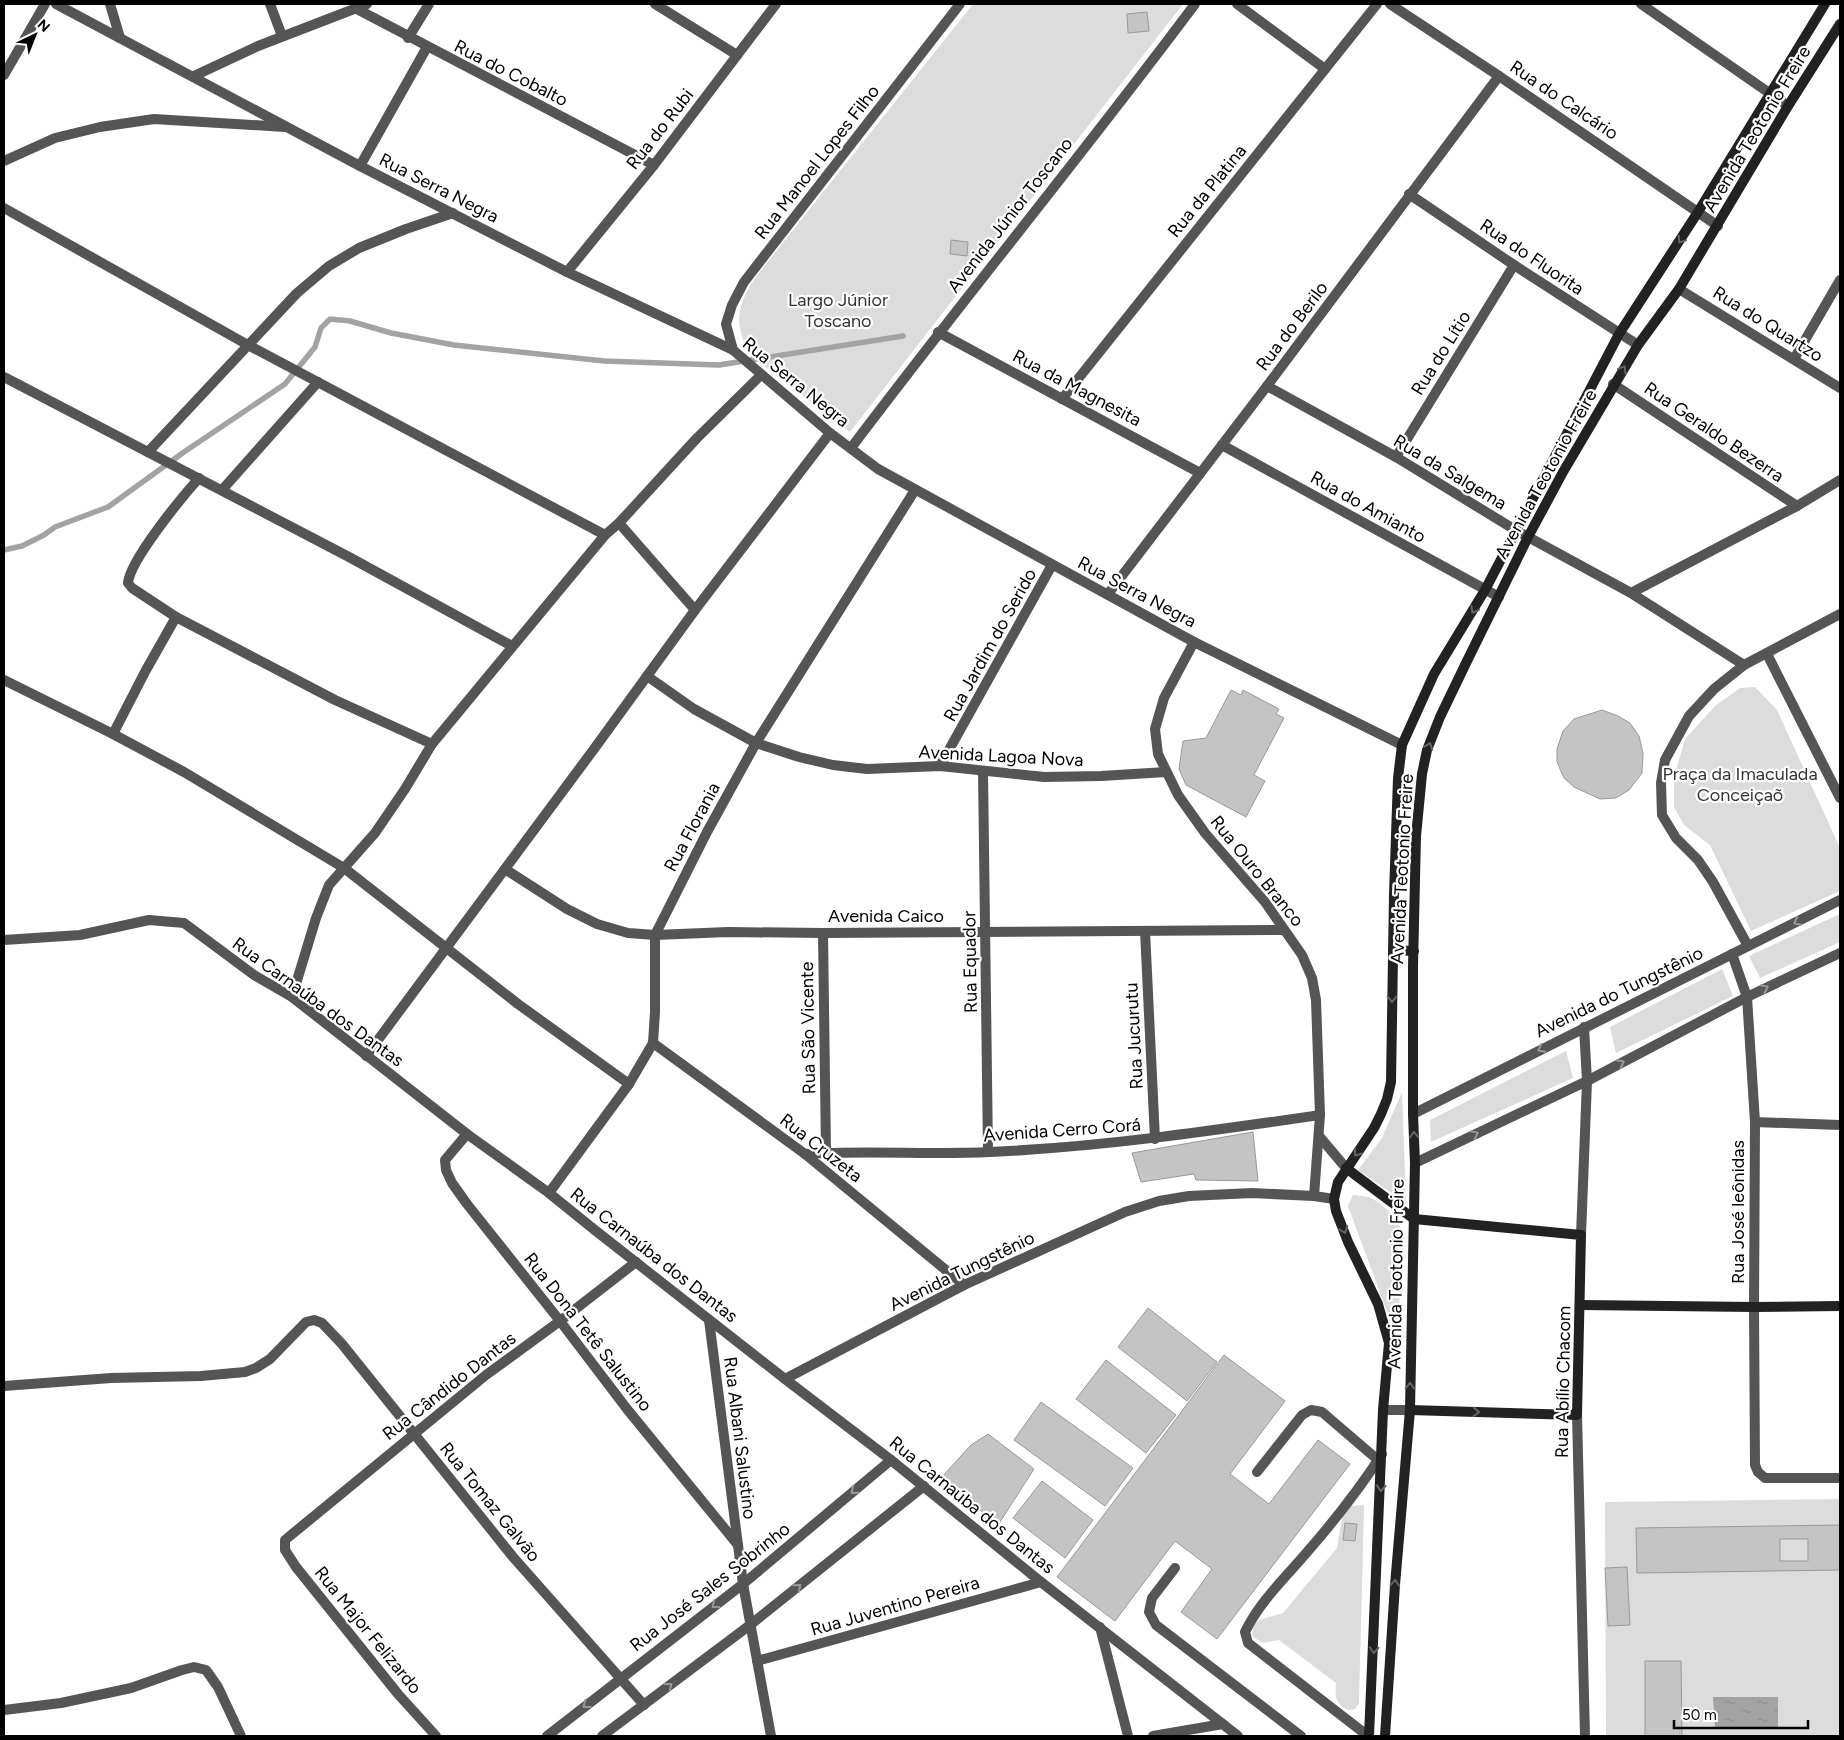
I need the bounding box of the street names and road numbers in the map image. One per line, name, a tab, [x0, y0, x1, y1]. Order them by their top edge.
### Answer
street label: Rua do Cobalto	[450, 35, 572, 111]
street label: Avenida Teotonio Freire	[1699, 42, 1816, 216]
street label: Rua do Calcário	[1506, 56, 1622, 144]
street label: Rua Manoel Lopes Filho	[750, 81, 884, 243]
street label: Rua do Rubi	[622, 84, 698, 174]
street label: Avenida Júnior Toscano	[943, 133, 1077, 297]
street label: Rua da Platina	[1163, 140, 1251, 242]
street label: Rua Serra Negra	[376, 148, 502, 228]
street label: Rua do Fluorita	[1476, 214, 1588, 300]
street label: Rua do Berilo	[1251, 277, 1333, 375]
street label: Rua do Quartzo	[1709, 281, 1827, 367]
street label: Rua do Lítio	[1406, 307, 1476, 399]
street label: Rua Serra Negra	[738, 332, 854, 432]
street label: Rua da Magnesita	[1009, 345, 1145, 431]
street label: Rua Geraldo Bezerra	[1640, 377, 1788, 487]
street label: Avenida Teotonio Freire	[1490, 385, 1602, 563]
street label: Rua da Salgema	[1389, 430, 1511, 514]
street label: Rua do Amianto	[1306, 466, 1430, 548]
street label: Rua Serra Negra	[1074, 551, 1200, 633]
street label: Rua Jardim do Serido	[939, 565, 1041, 725]
street label: Avenida Lagoa Nova	[918, 741, 1084, 771]
street label: Avenida Teotonio Freire	[1386, 773, 1418, 965]
street label: Rua Florania	[659, 779, 725, 875]
street label: Rua Ouro Branco	[1206, 811, 1308, 931]
street label: Avenida Caico	[828, 905, 944, 927]
street label: Rua Equador	[958, 911, 982, 1013]
street label: Rua Carnaúba dos Dantas	[228, 932, 408, 1072]
street label: Avenida do Tungstênio	[1531, 942, 1707, 1042]
street label: Rua São Vicente	[796, 961, 820, 1095]
street label: Rua Jucurutu	[1120, 982, 1148, 1090]
street label: Rua Cruzeta	[775, 1109, 867, 1187]
street label: Avenida Cerro Corá	[982, 1114, 1142, 1146]
street label: Rua José leônidas	[1727, 1140, 1749, 1284]
street label: Avenida Teotonio Freire	[1383, 1178, 1409, 1369]
street label: Rua Carnaúba dos Dantas	[566, 1183, 742, 1327]
street label: Avenida Tungstênio	[886, 1226, 1038, 1316]
street label: Rua Dona Tetê Salustino	[519, 1248, 657, 1416]
street label: Rua Abílio Chacom	[1551, 1306, 1575, 1458]
street label: Rua Cândido Dantas	[378, 1327, 520, 1445]
street label: Rua Albani Salustino	[719, 1355, 761, 1521]
street label: Rua Carnaúba dos Dantas	[885, 1432, 1059, 1578]
street label: Rua Tomaz Galvão	[435, 1438, 545, 1566]
street label: Rua José Sales Sobrinho	[626, 1518, 794, 1656]
street label: Rua Major Felizardo	[310, 1562, 426, 1698]
street label: Rua Juventino Pereira	[808, 1571, 982, 1641]

